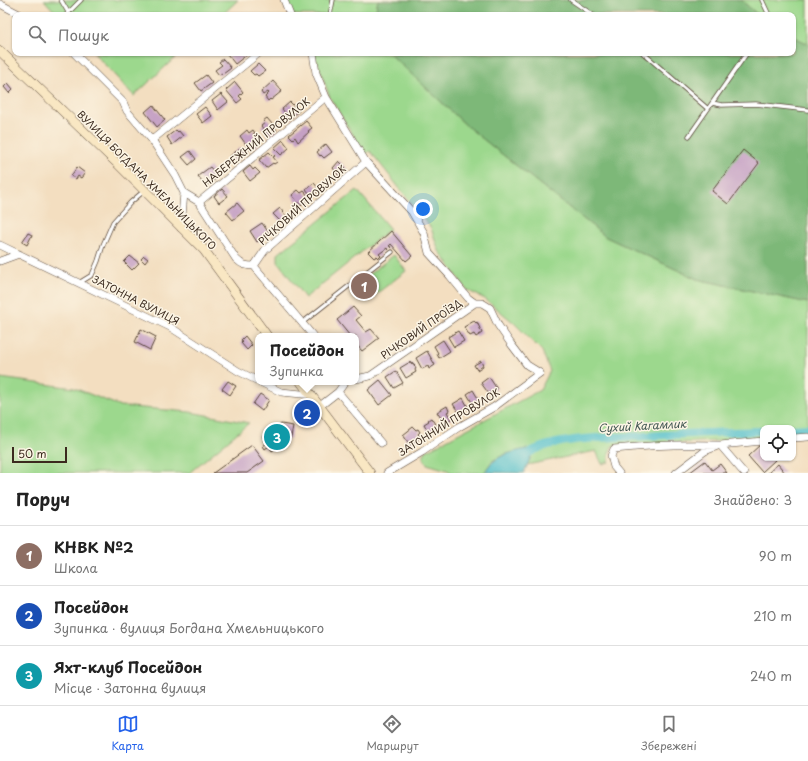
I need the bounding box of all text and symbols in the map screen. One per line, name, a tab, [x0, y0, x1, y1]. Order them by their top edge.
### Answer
search box	[12, 12, 796, 56]
icon: search	[26, 23, 48, 45]
text: Пошук	[58, 23, 109, 46]
street label: НАБЕРЕЖНИЙ ПРОВУЛОК	[199, 93, 313, 190]
street label: ВУЛИЦЯ БОГДАНА ХМЕЛЬНИЦЬКОГО	[74, 107, 220, 253]
street label: РІЧКОВИЙ ПРОВУЛОК	[254, 161, 349, 248]
your location	[413, 199, 433, 219]
street label: ЗАТОННА ВУЛИЦЯ	[90, 271, 182, 328]
pin: 1	[351, 271, 377, 301]
street label: РІЧКОВИЙ ПРОЇЗД	[377, 295, 464, 362]
popup	[255, 333, 359, 385]
text: Посейдон	[270, 338, 344, 361]
text: Зупинка	[270, 361, 323, 380]
street label: ЗАТОННИЙ ПРОВУЛОК	[395, 384, 503, 459]
pin: 2	[294, 398, 320, 428]
water label: Сухий Кагамлик	[598, 415, 688, 436]
pin: 3	[264, 422, 290, 452]
map controls	[760, 425, 796, 461]
button: locate	[760, 425, 796, 461]
scale bar	[12, 445, 67, 464]
text: 50 m	[18, 445, 47, 462]
text: Поруч	[16, 486, 70, 512]
text: Знайдено: 3	[714, 490, 792, 509]
text: КНВК №2	[54, 535, 134, 558]
text: 1	[26, 546, 32, 565]
text: 90 m	[759, 546, 792, 565]
text: Школа	[54, 558, 98, 577]
text: Посейдон	[54, 595, 129, 618]
text: 2	[24, 606, 34, 625]
text: 210 m	[753, 606, 792, 625]
text: Зупинка · вулиця Богдана Хмельницького	[54, 618, 324, 637]
text: Яхт-клуб Посейдон	[54, 655, 202, 678]
text: 3	[25, 666, 33, 685]
text: 240 m	[750, 666, 792, 685]
text: Місце · Затонна вулиця	[54, 678, 206, 697]
tab: Карта	[111, 713, 144, 754]
tab: Маршрут	[366, 713, 419, 754]
tab: Збережені	[641, 713, 697, 754]

